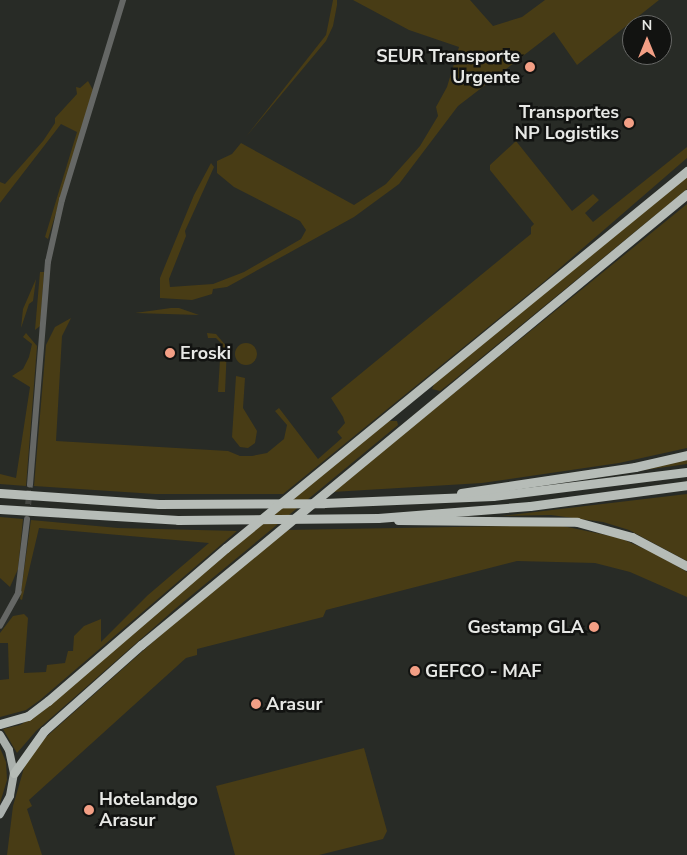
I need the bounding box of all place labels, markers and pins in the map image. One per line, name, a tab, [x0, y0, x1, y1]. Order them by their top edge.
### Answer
place label: SEUR Transporte Urgente	[376, 46, 520, 88]
marker: SEUR Transporte Urgente	[524, 61, 536, 73]
place label: Transportes NP Logistiks	[515, 102, 619, 144]
marker: Transportes NP Logistiks	[623, 117, 635, 129]
place label: Eroski	[180, 342, 231, 364]
marker: Eroski	[164, 347, 176, 359]
place label: Gestamp GLA	[468, 616, 584, 638]
marker: Gestamp GLA	[588, 621, 600, 633]
place label: GEFCO - MAF	[425, 660, 541, 682]
marker: GEFCO - MAF	[409, 665, 421, 677]
place label: Arasur	[266, 693, 322, 715]
marker: Arasur	[250, 698, 262, 710]
place label: Hotelandgo Arasur	[99, 789, 198, 832]
marker: Hotelandgo Arasur	[83, 804, 95, 816]

